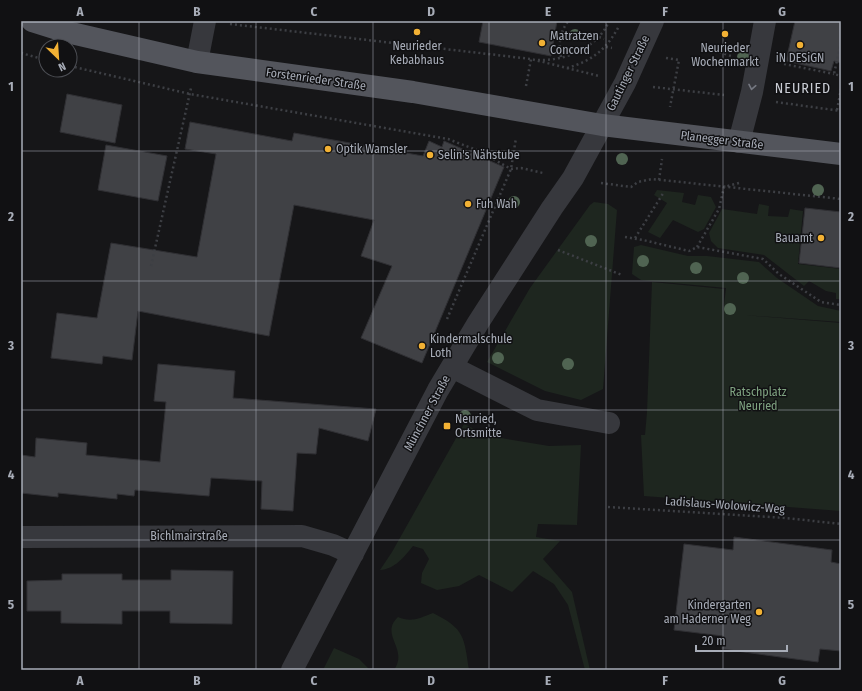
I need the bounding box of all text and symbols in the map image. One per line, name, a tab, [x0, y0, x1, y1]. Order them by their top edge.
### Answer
text: A	[75, 4, 84, 19]
text: B	[193, 4, 201, 19]
text: C	[311, 4, 318, 19]
text: D	[427, 4, 435, 19]
text: E	[545, 4, 551, 19]
text: F	[662, 4, 668, 19]
text: G	[778, 4, 786, 19]
marker: Neurieder Kebabhaus	[412, 27, 422, 37]
place label: Matratzen Concord	[550, 29, 599, 57]
marker: Neurieder Wochenmarkt	[720, 29, 730, 39]
street label: Gautinger Straße	[604, 33, 652, 113]
north arrow	[38, 38, 78, 78]
marker: Matratzen Concord	[537, 38, 547, 48]
place label: Neurieder Kebabhaus	[390, 39, 444, 67]
marker: iN DESiGN	[795, 40, 805, 50]
place label: Neurieder Wochenmarkt	[691, 41, 759, 69]
place label: iN DESiGN	[776, 51, 824, 65]
text: N	[56, 59, 68, 74]
street label: Forstenrieder Straße	[265, 65, 367, 93]
text: 1	[8, 79, 14, 94]
text: 1	[848, 79, 854, 94]
district label: NEURIED	[775, 80, 831, 97]
one-way arrow	[749, 84, 757, 90]
street label: Planegger Straße	[680, 128, 764, 152]
place label: Optik Wamsler	[336, 142, 408, 156]
marker: Optik Wamsler	[323, 144, 333, 154]
place label: Selin's Nähstube	[438, 148, 520, 162]
marker: Selin's Nähstube	[425, 150, 435, 160]
place label: Fuh Wah	[476, 197, 517, 211]
marker: Fuh Wah	[463, 199, 473, 209]
text: 2	[7, 209, 14, 224]
text: 2	[847, 209, 854, 224]
place label: Bauamt	[775, 231, 813, 245]
marker: Bauamt	[816, 233, 826, 243]
place label: Kindermalschule Loth	[430, 332, 512, 360]
text: 3	[7, 338, 14, 353]
text: 3	[847, 338, 854, 353]
marker: Kindermalschule Loth	[417, 341, 427, 351]
street label: Münchner Straße	[401, 373, 453, 453]
park label: Ratschplatz Neuried	[730, 385, 787, 413]
place label: Neuried, Ortsmitte	[455, 412, 502, 440]
marker: Neuried, Ortsmitte	[442, 421, 452, 431]
text: 4	[8, 467, 15, 482]
text: 4	[848, 467, 855, 482]
street label: Ladislaus-Wolowicz-Weg	[665, 494, 786, 516]
street label: Bichlmairstraße	[150, 529, 228, 543]
text: 5	[8, 597, 14, 612]
text: 5	[848, 597, 854, 612]
place label: Kindergarten am Haderner Weg	[664, 598, 751, 626]
marker: Kindergarten am Haderner Weg	[754, 607, 764, 617]
scale bar	[696, 627, 787, 653]
text: 20 m	[702, 634, 726, 648]
text: A	[75, 673, 84, 688]
text: B	[193, 673, 201, 688]
text: C	[311, 673, 318, 688]
text: D	[427, 673, 435, 688]
text: E	[545, 673, 551, 688]
text: F	[662, 673, 668, 688]
text: G	[778, 673, 786, 688]

